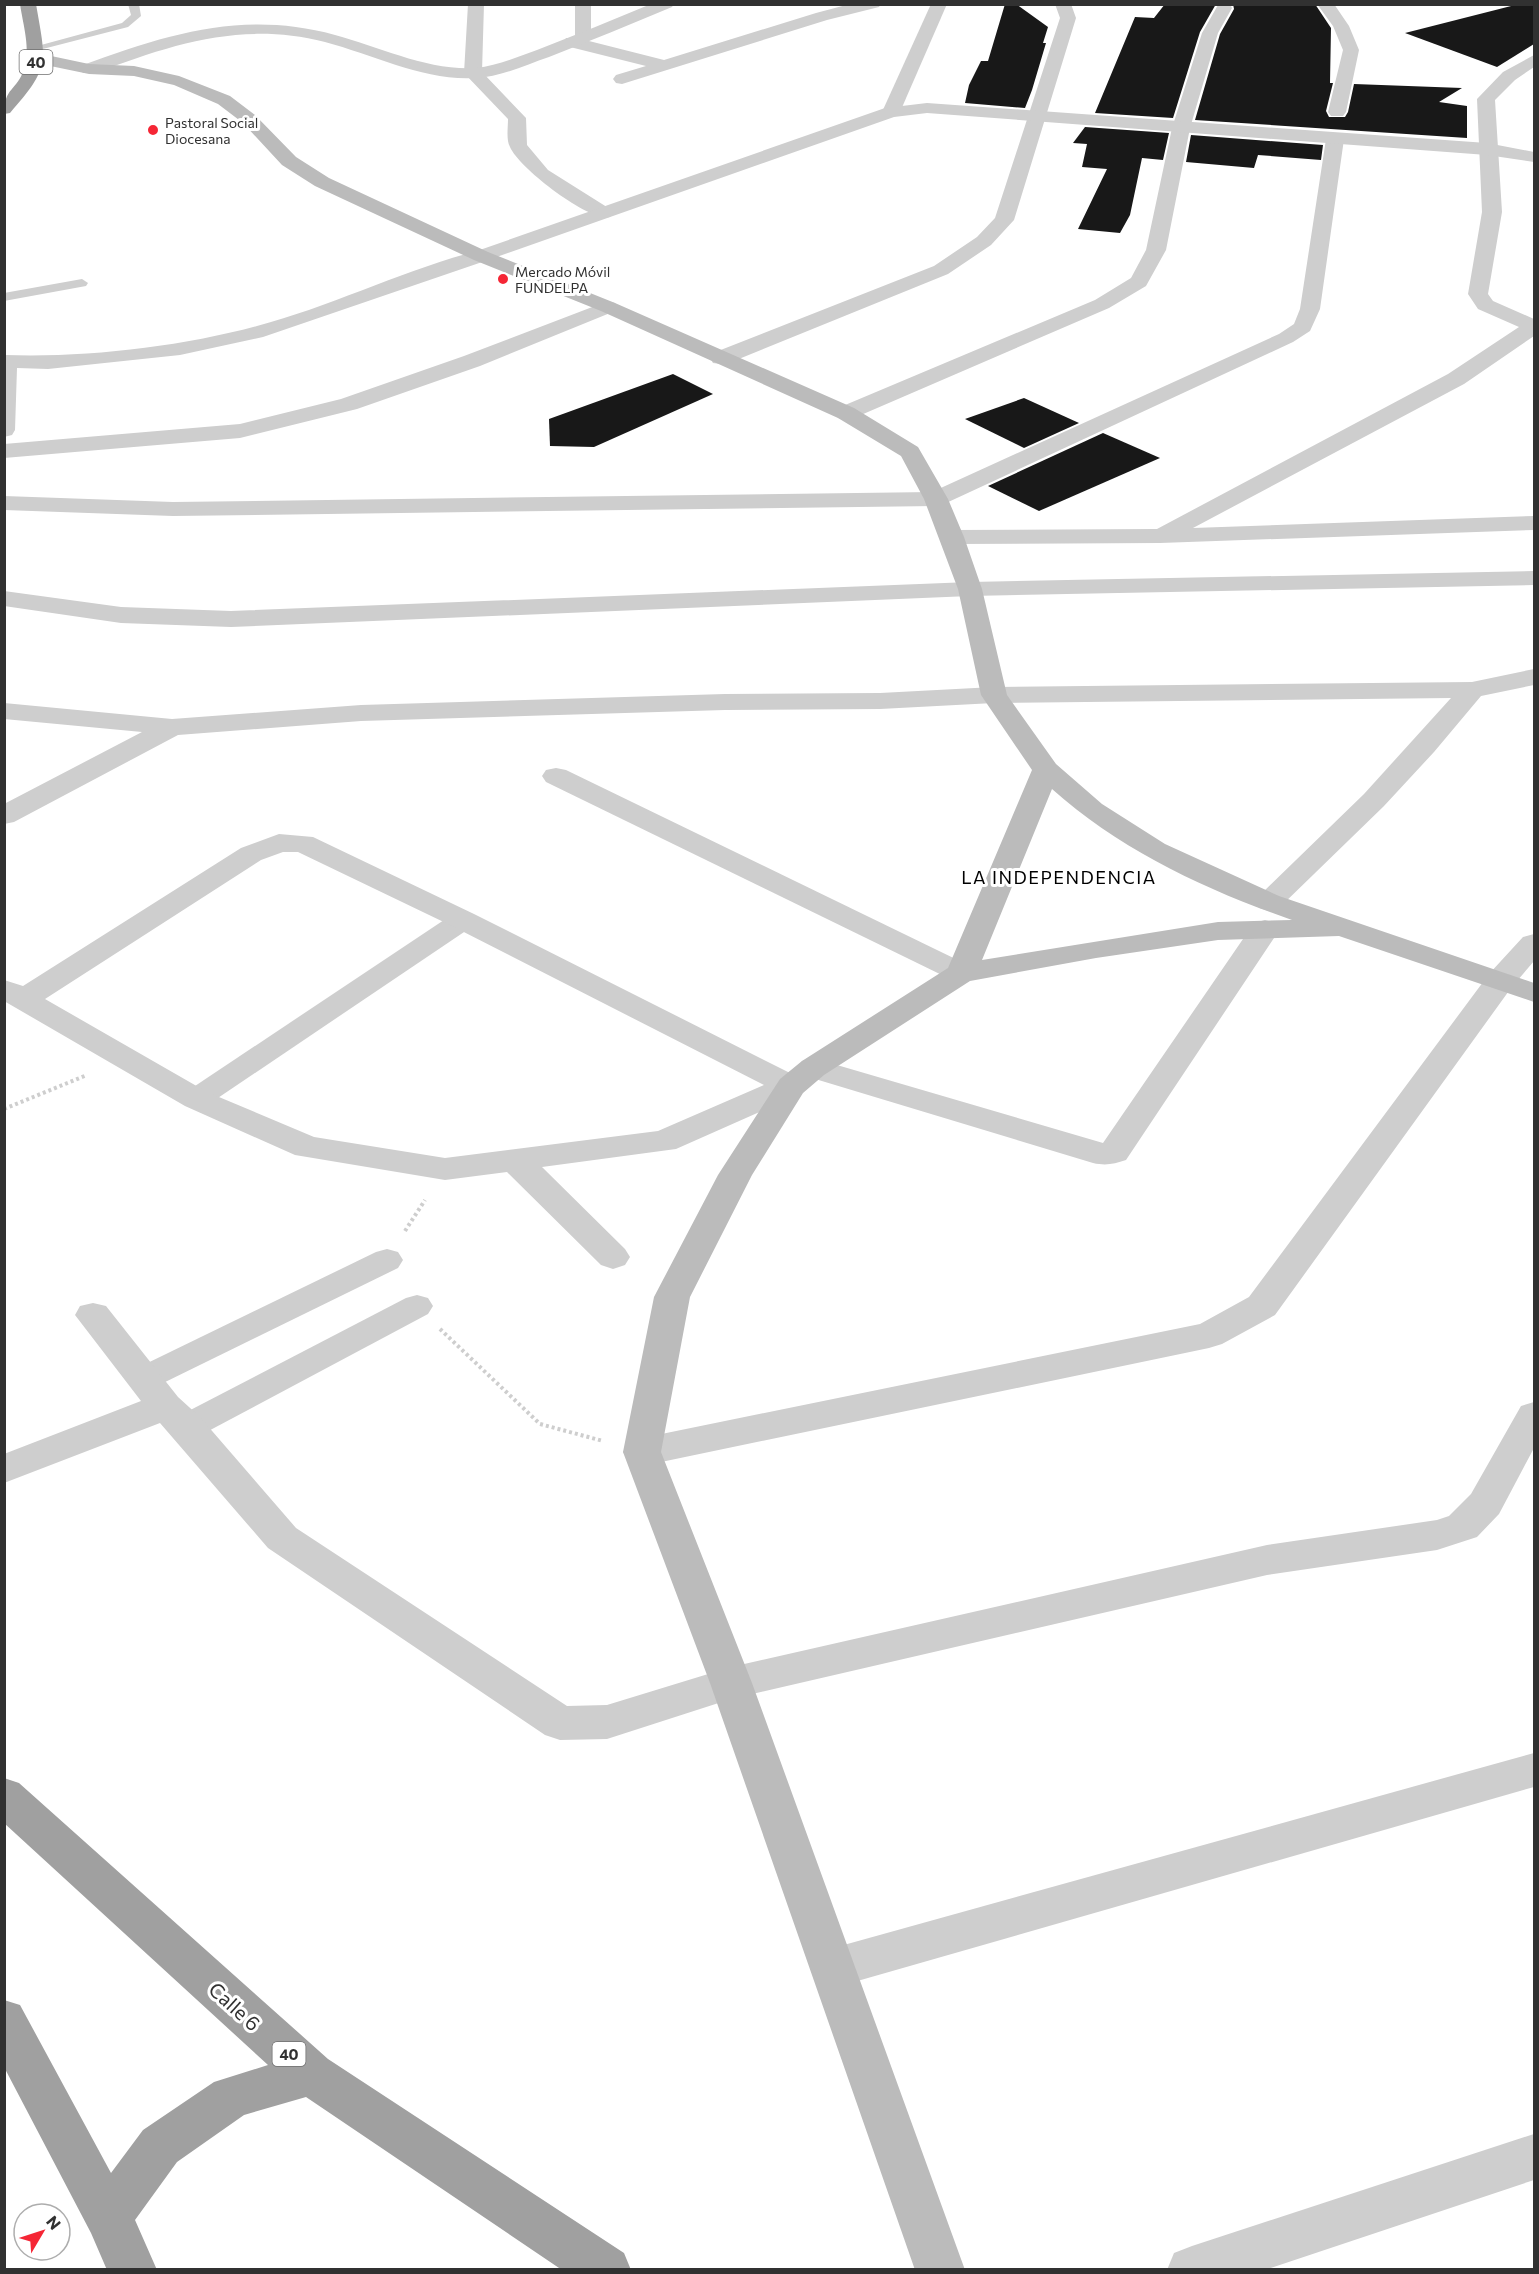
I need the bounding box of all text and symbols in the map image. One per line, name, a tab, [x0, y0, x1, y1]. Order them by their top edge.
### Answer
road number: 40	[20, 50, 52, 74]
place label: Pastoral Social Diocesana	[165, 114, 258, 147]
marker: Pastoral Social Diocesana	[146, 123, 160, 137]
place label: Mercado Móvil FUNDELPA	[515, 263, 610, 296]
marker: Mercado Móvil FUNDELPA	[496, 272, 510, 286]
district label: LA INDEPENDENCIA	[961, 866, 1157, 888]
street label: Calle 6	[204, 1977, 266, 2035]
road number: 40	[272, 2042, 306, 2066]
north arrow	[12, 2202, 72, 2262]
text: N	[43, 2212, 65, 2233]

